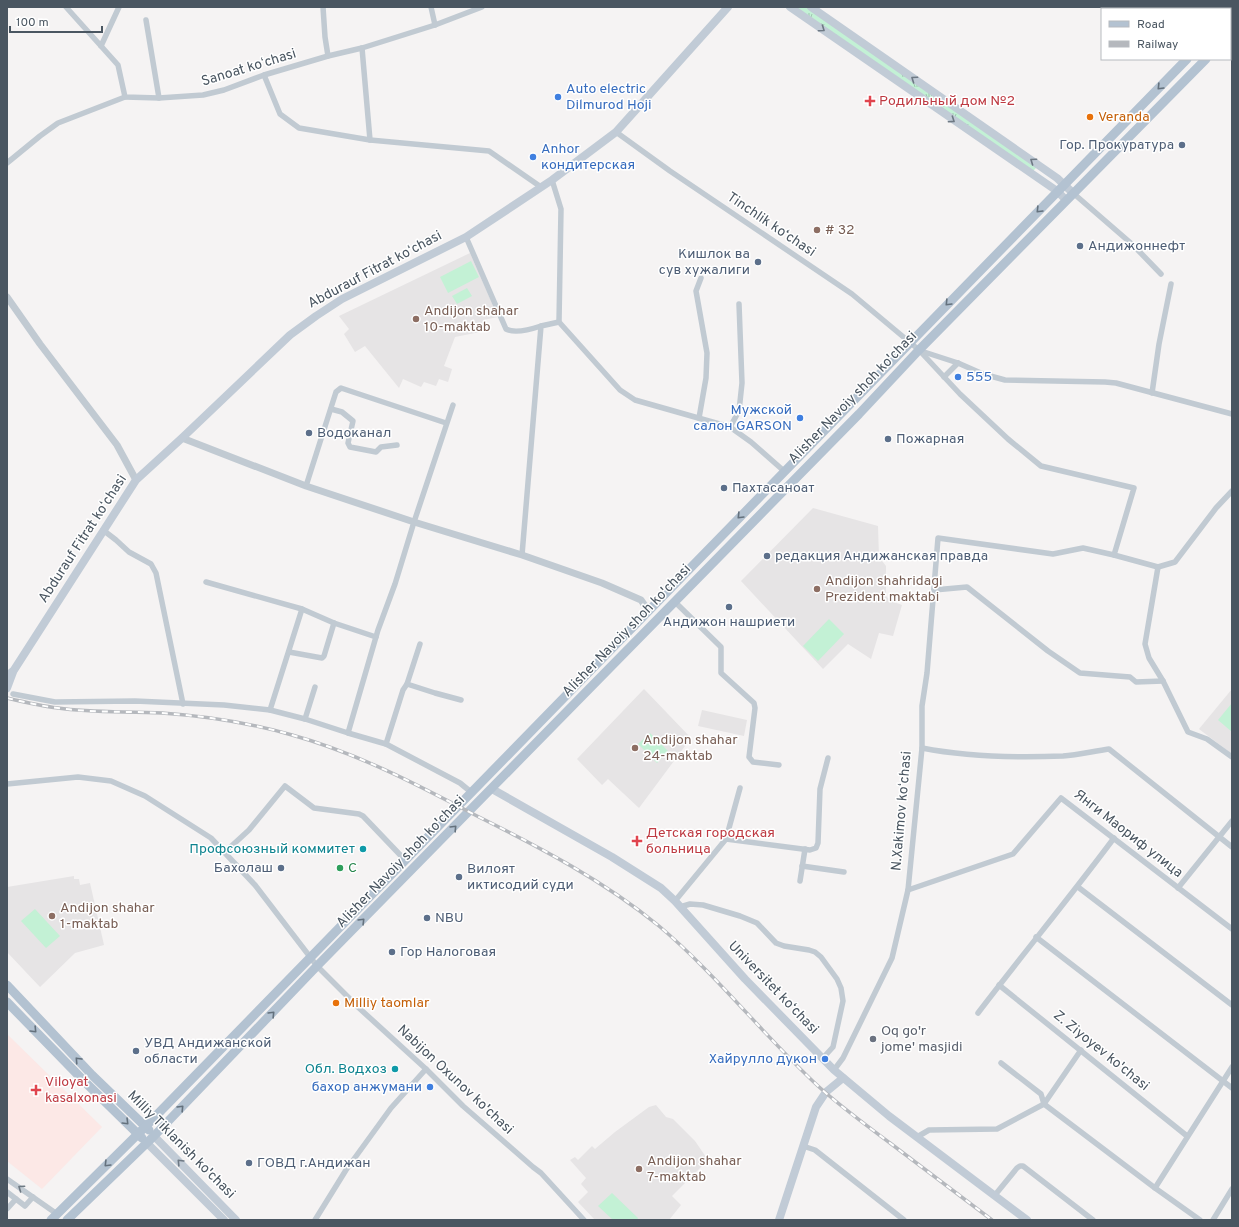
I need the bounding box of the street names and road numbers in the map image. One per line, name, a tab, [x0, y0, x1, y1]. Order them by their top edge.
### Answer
street label: Sanoat koʻchasi	[200, 46, 298, 90]
street label: Tinchlik kо‘chasi	[723, 189, 819, 261]
street label: Abdurauf Fitrat koʻchasi	[305, 227, 445, 313]
street label: Alisher Navoiy shoh ko'chasi	[785, 328, 921, 468]
street label: Abdurauf Fitrat koʻchasi	[35, 472, 131, 606]
street label: Alisher Navoiy shoh ko'chasi	[559, 561, 695, 701]
street label: N.Xakimov koʻchasi	[888, 750, 916, 872]
street label: Янги Маориф улица	[1070, 786, 1186, 882]
street label: Alisher Navoiy shoh ko'chasi	[333, 792, 469, 932]
street label: Universitet kо‘chasi	[724, 938, 822, 1038]
street label: Z. Ziyoyev ko'chasi	[1050, 1007, 1152, 1095]
street label: Nabijon Oxunov ko'chasi	[393, 1022, 517, 1138]
street label: Milliy Tiklanish ko'chasi	[123, 1087, 239, 1203]

